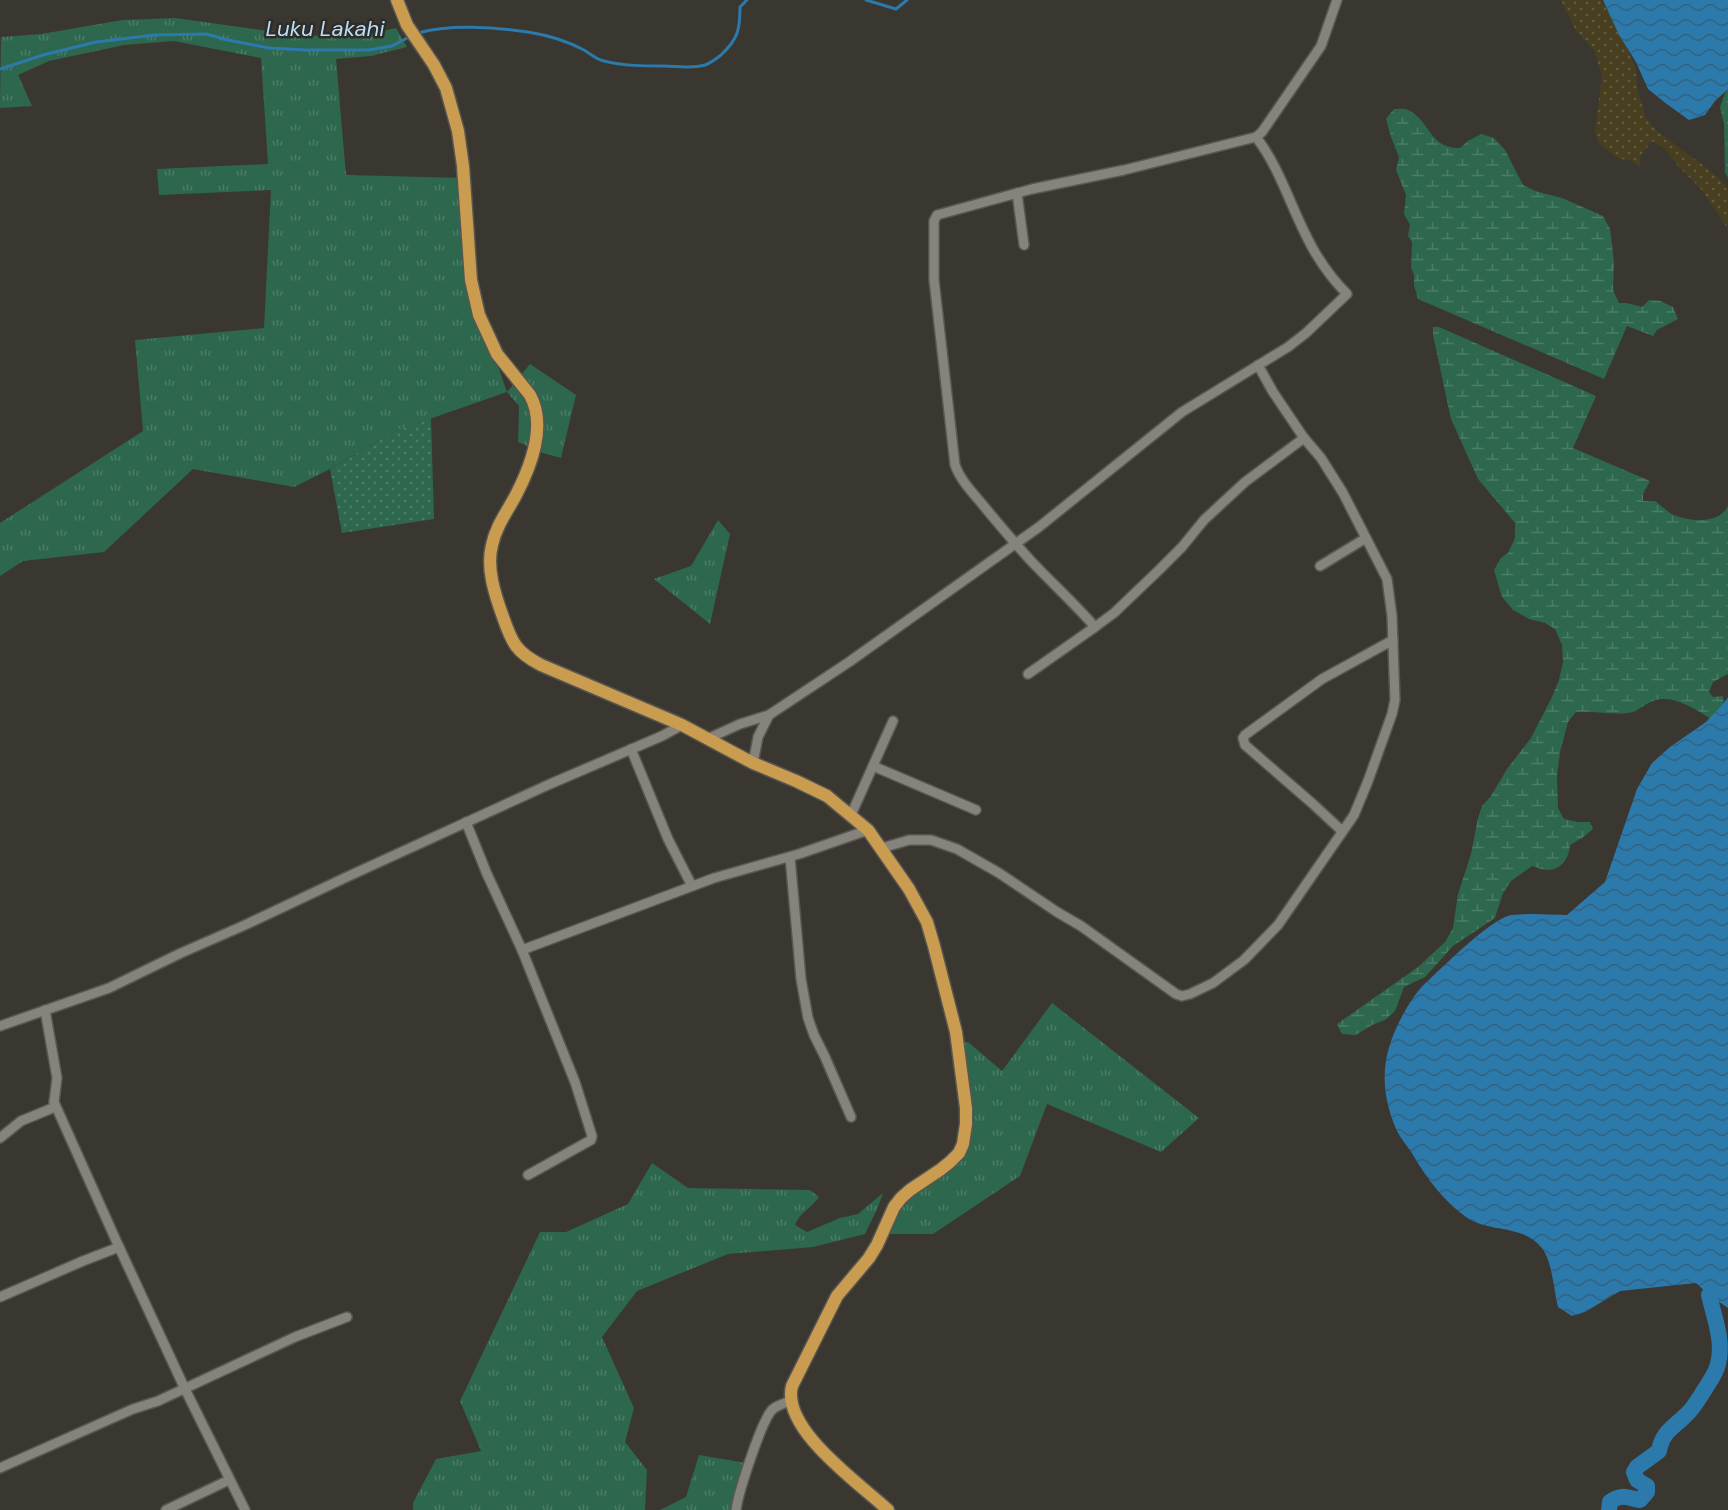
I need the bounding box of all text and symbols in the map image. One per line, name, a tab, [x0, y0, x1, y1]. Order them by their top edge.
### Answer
water label: Luku Lakahi	[265, 14, 385, 43]

